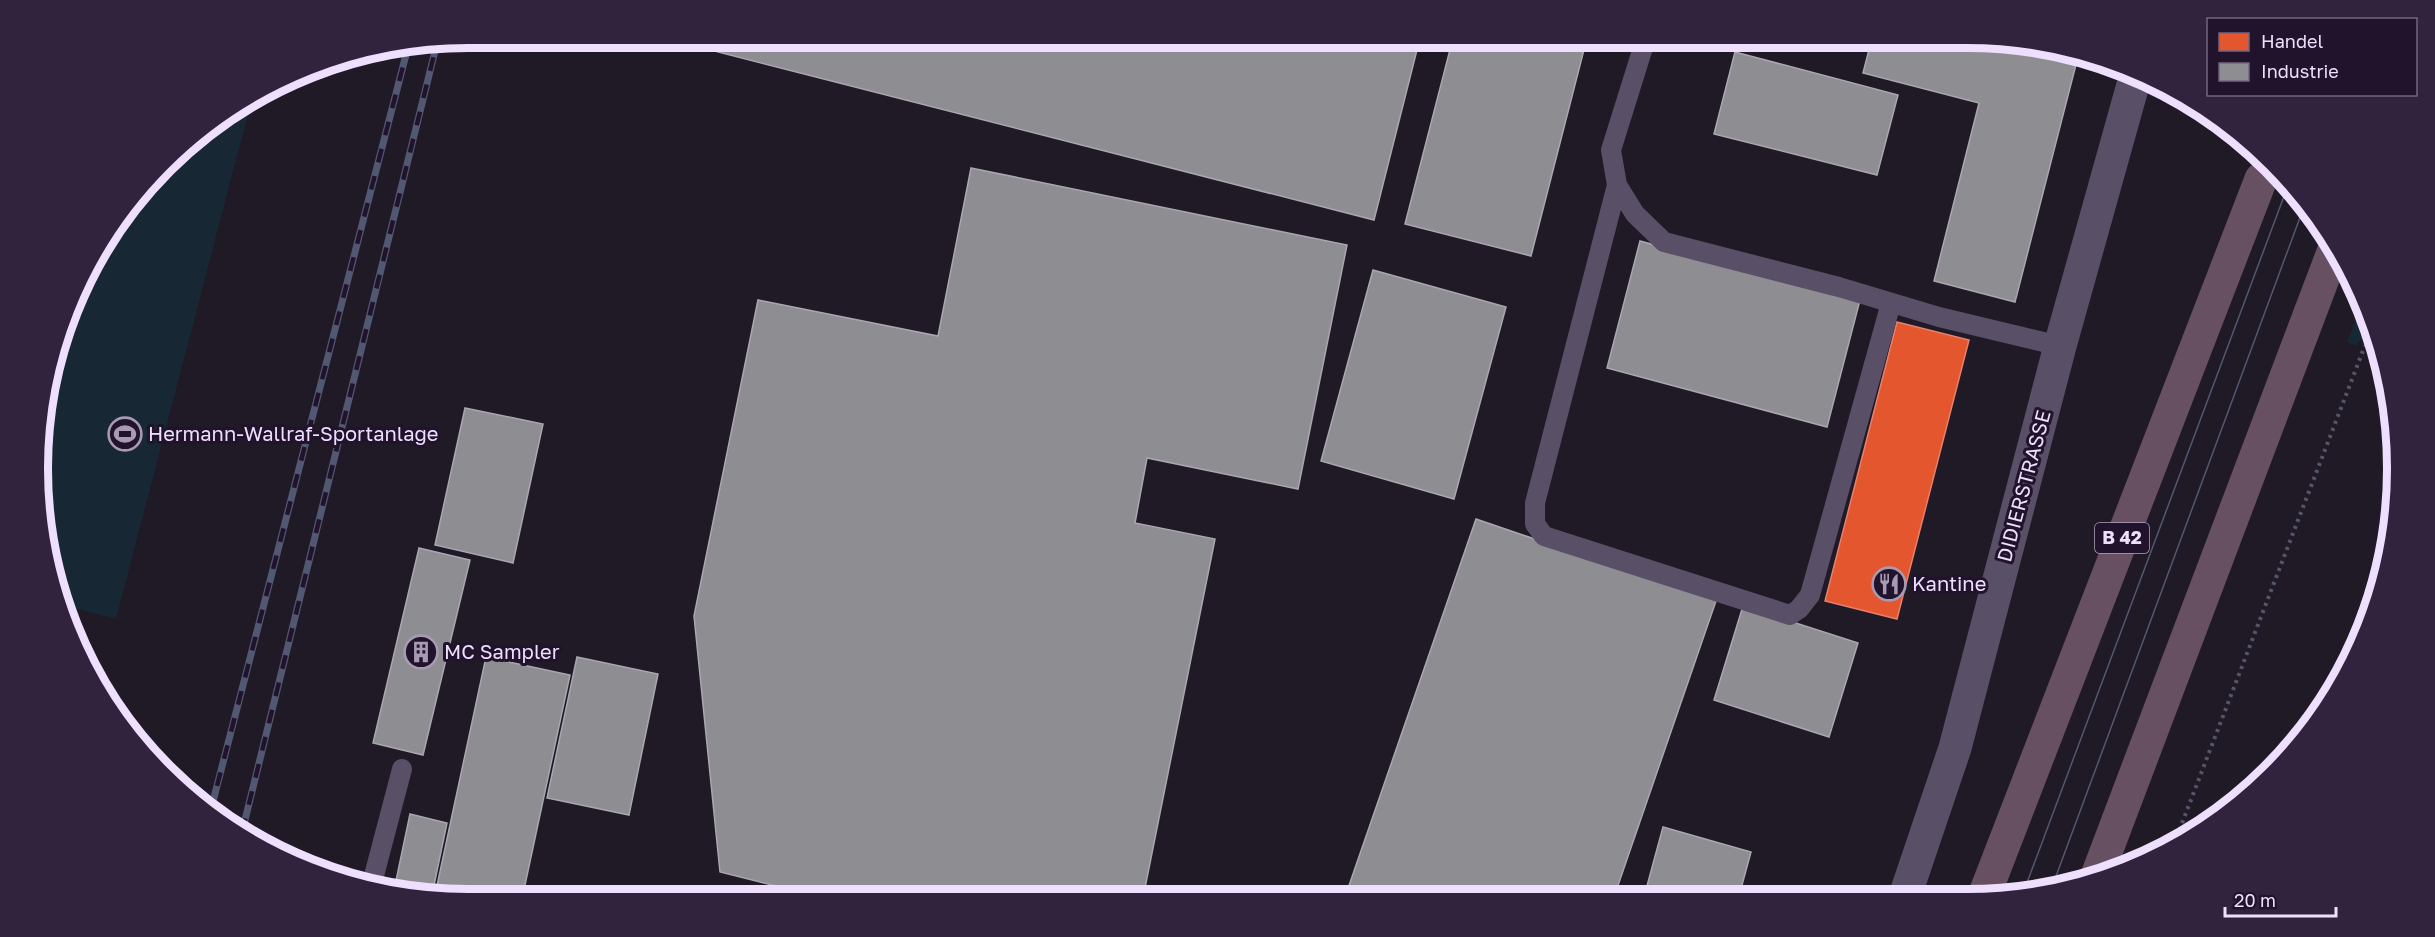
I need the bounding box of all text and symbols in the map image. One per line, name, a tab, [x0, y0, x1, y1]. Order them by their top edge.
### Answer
legend	[2207, 18, 2417, 96]
text: Handel	[2261, 30, 2323, 52]
text: Industrie	[2261, 60, 2339, 82]
street label: DIDIERSTRASSE	[1991, 407, 2055, 564]
sports icon: Hermann-Wallraf-Sportanlage	[107, 416, 143, 452]
place label: Hermann-Wallraf-Sportanlage	[148, 421, 438, 445]
road number: B 42	[2095, 523, 2149, 553]
restaurant icon: Kantine	[1871, 566, 1907, 602]
place label: Kantine	[1912, 571, 1986, 595]
building icon: MC Sampler	[403, 634, 439, 670]
place label: MC Sampler	[444, 639, 560, 663]
scale bar	[2225, 880, 2336, 918]
text: 20 m	[2234, 889, 2276, 911]

